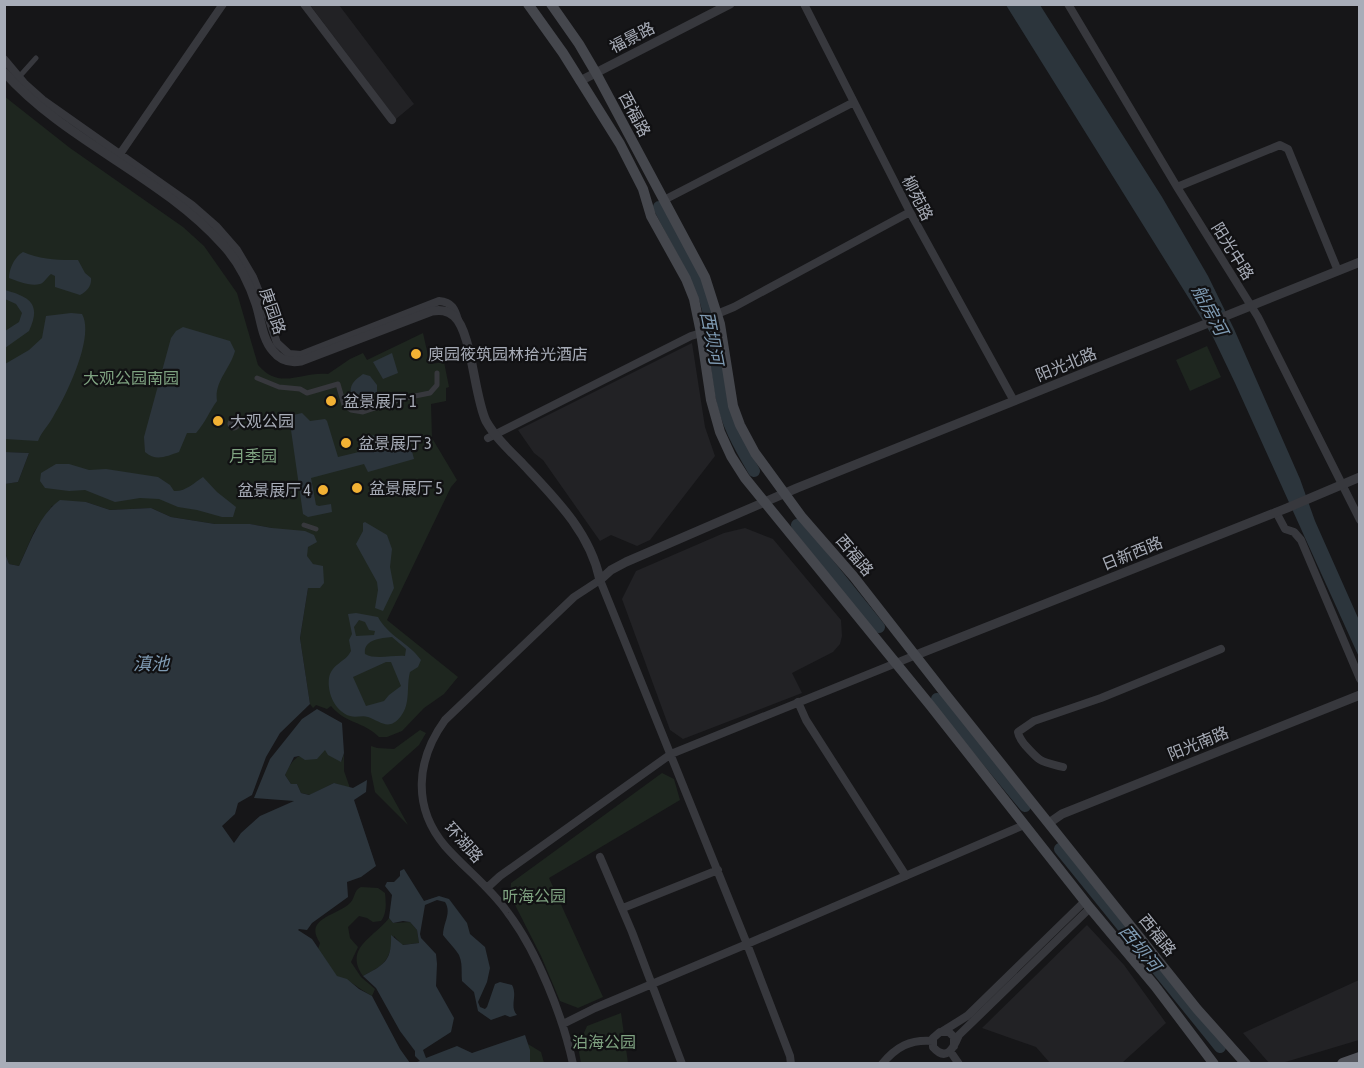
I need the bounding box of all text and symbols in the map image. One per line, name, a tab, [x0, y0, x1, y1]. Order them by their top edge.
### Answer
street label: 福景路	[607, 18, 657, 56]
street label: 西福路	[616, 89, 654, 139]
street label: 柳苑路	[899, 173, 937, 223]
street label: 阳光中路	[1208, 219, 1258, 283]
water label: 船房河	[1188, 281, 1233, 341]
street label: 庚园路	[257, 285, 289, 337]
water label: 西坝河	[697, 309, 728, 369]
street label: 阳光北路	[1033, 344, 1099, 384]
place label: 庾园筱筑园林拾光酒店	[428, 345, 588, 363]
marker: 庾园筱筑园林拾光酒店	[409, 347, 423, 361]
park label: 大观公园南园	[83, 369, 179, 387]
place label: 盆景展厅 1	[343, 392, 417, 410]
marker: 盆景展厅 1	[324, 394, 338, 408]
place label: 大观公园	[230, 412, 294, 430]
marker: 大观公园	[211, 414, 225, 428]
place label: 盆景展厅 3	[358, 434, 432, 452]
marker: 盆景展厅 3	[339, 436, 353, 450]
park label: 月季园	[229, 447, 277, 465]
place label: 盆景展厅 5	[369, 479, 443, 497]
place label: 盆景展厅 4	[237, 481, 311, 499]
marker: 盆景展厅 5	[350, 481, 364, 495]
marker: 盆景展厅 4	[316, 483, 330, 497]
street label: 西福路	[833, 531, 877, 579]
street label: 日新西路	[1099, 533, 1165, 573]
water label: 滇池	[133, 653, 171, 674]
street label: 阳光南路	[1165, 723, 1231, 763]
street label: 环湖路	[441, 818, 487, 866]
park label: 听海公园	[502, 887, 566, 905]
street label: 西福路	[1136, 911, 1180, 959]
water label: 西坝河	[1115, 920, 1167, 978]
park label: 泊海公园	[572, 1033, 636, 1051]

